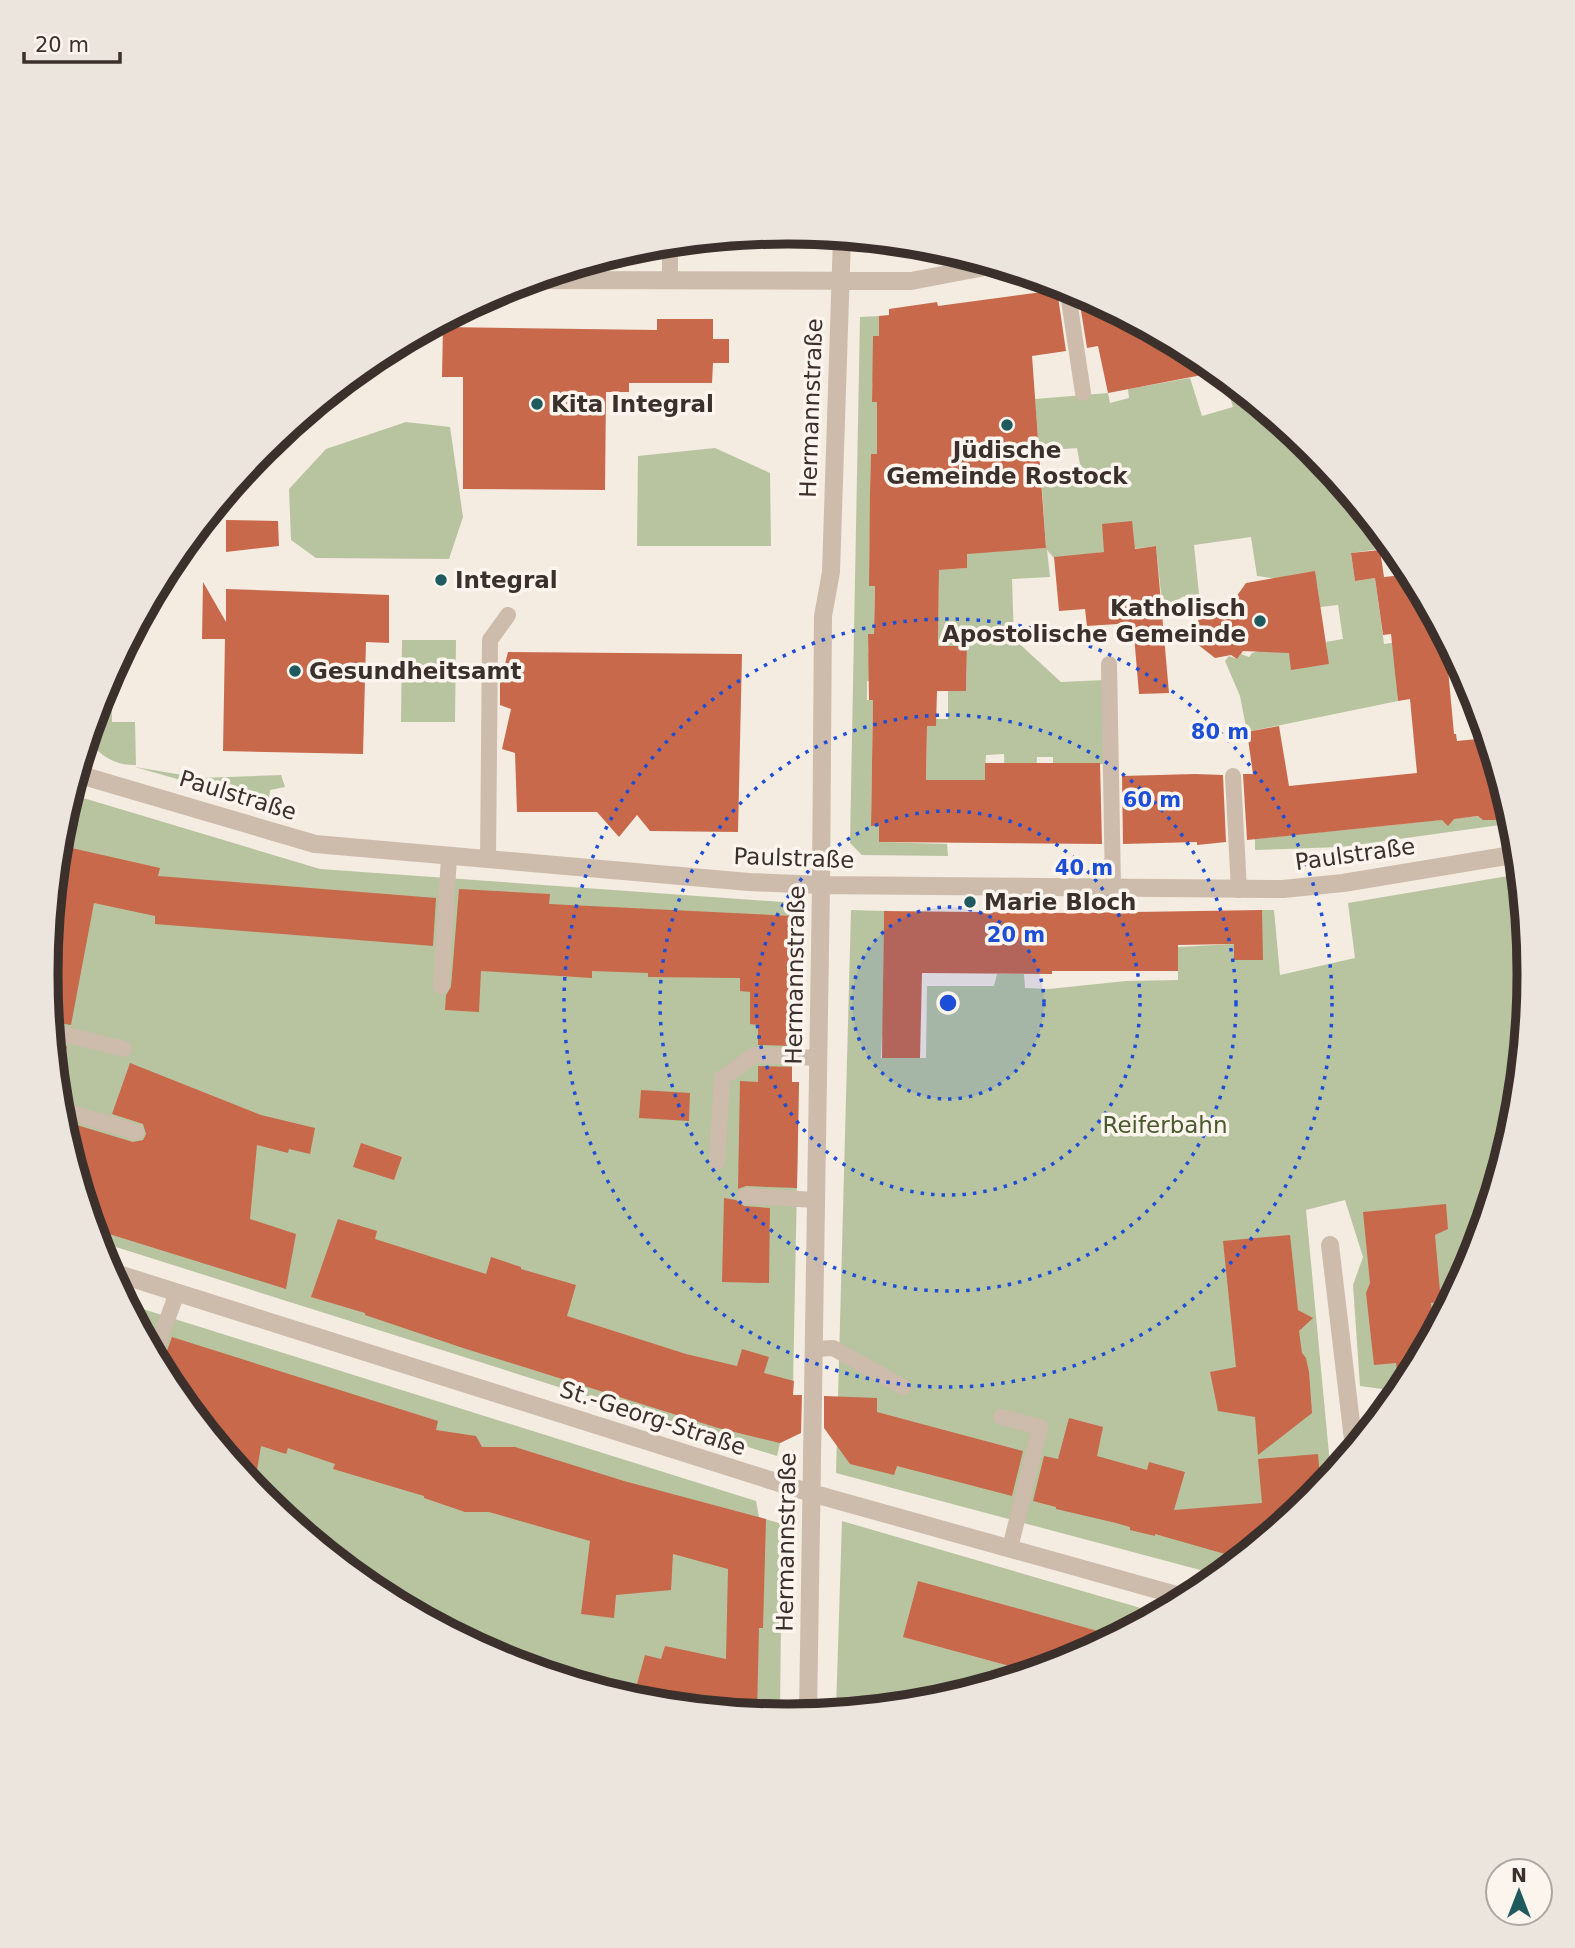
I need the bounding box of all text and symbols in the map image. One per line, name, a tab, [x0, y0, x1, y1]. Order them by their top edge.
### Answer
scale bar	[24, 21, 121, 65]
text: 20 m	[35, 33, 89, 57]
street label: Hermannstraße	[795, 318, 827, 498]
place label: Kita Integral	[551, 391, 714, 417]
marker: Kita Integral	[529, 396, 545, 412]
marker: Jüdische Gemeinde Rostock	[999, 417, 1015, 433]
place label: Jüdische Gemeinde Rostock	[886, 437, 1128, 489]
place label: Integral	[455, 567, 558, 593]
marker: Integral	[433, 572, 449, 588]
place label: Katholisch Apostolische Gemeinde	[942, 595, 1246, 647]
marker: Katholisch Apostolische Gemeinde	[1252, 613, 1268, 629]
place label: Gesundheitsamt	[309, 658, 521, 684]
marker: Gesundheitsamt	[287, 663, 303, 679]
text: 80 m	[1191, 720, 1249, 744]
street label: Paulstraße	[176, 765, 300, 825]
text: 60 m	[1123, 788, 1181, 812]
street label: Paulstraße	[1293, 833, 1417, 875]
street label: Paulstraße	[733, 843, 855, 873]
text: 40 m	[1055, 856, 1113, 880]
street label: Hermannstraße	[780, 885, 810, 1065]
place label: Marie Bloch	[984, 889, 1136, 915]
marker: Marie Bloch	[962, 894, 978, 910]
text: 20 m	[987, 923, 1045, 947]
centre of rings	[936, 991, 960, 1015]
park label: Reiferbahn	[1102, 1112, 1228, 1138]
street label: St.-Georg-Straße	[557, 1376, 749, 1460]
street label: Hermannstraße	[771, 1452, 801, 1632]
north arrow	[1484, 1857, 1554, 1927]
text: N	[1511, 1864, 1527, 1886]

